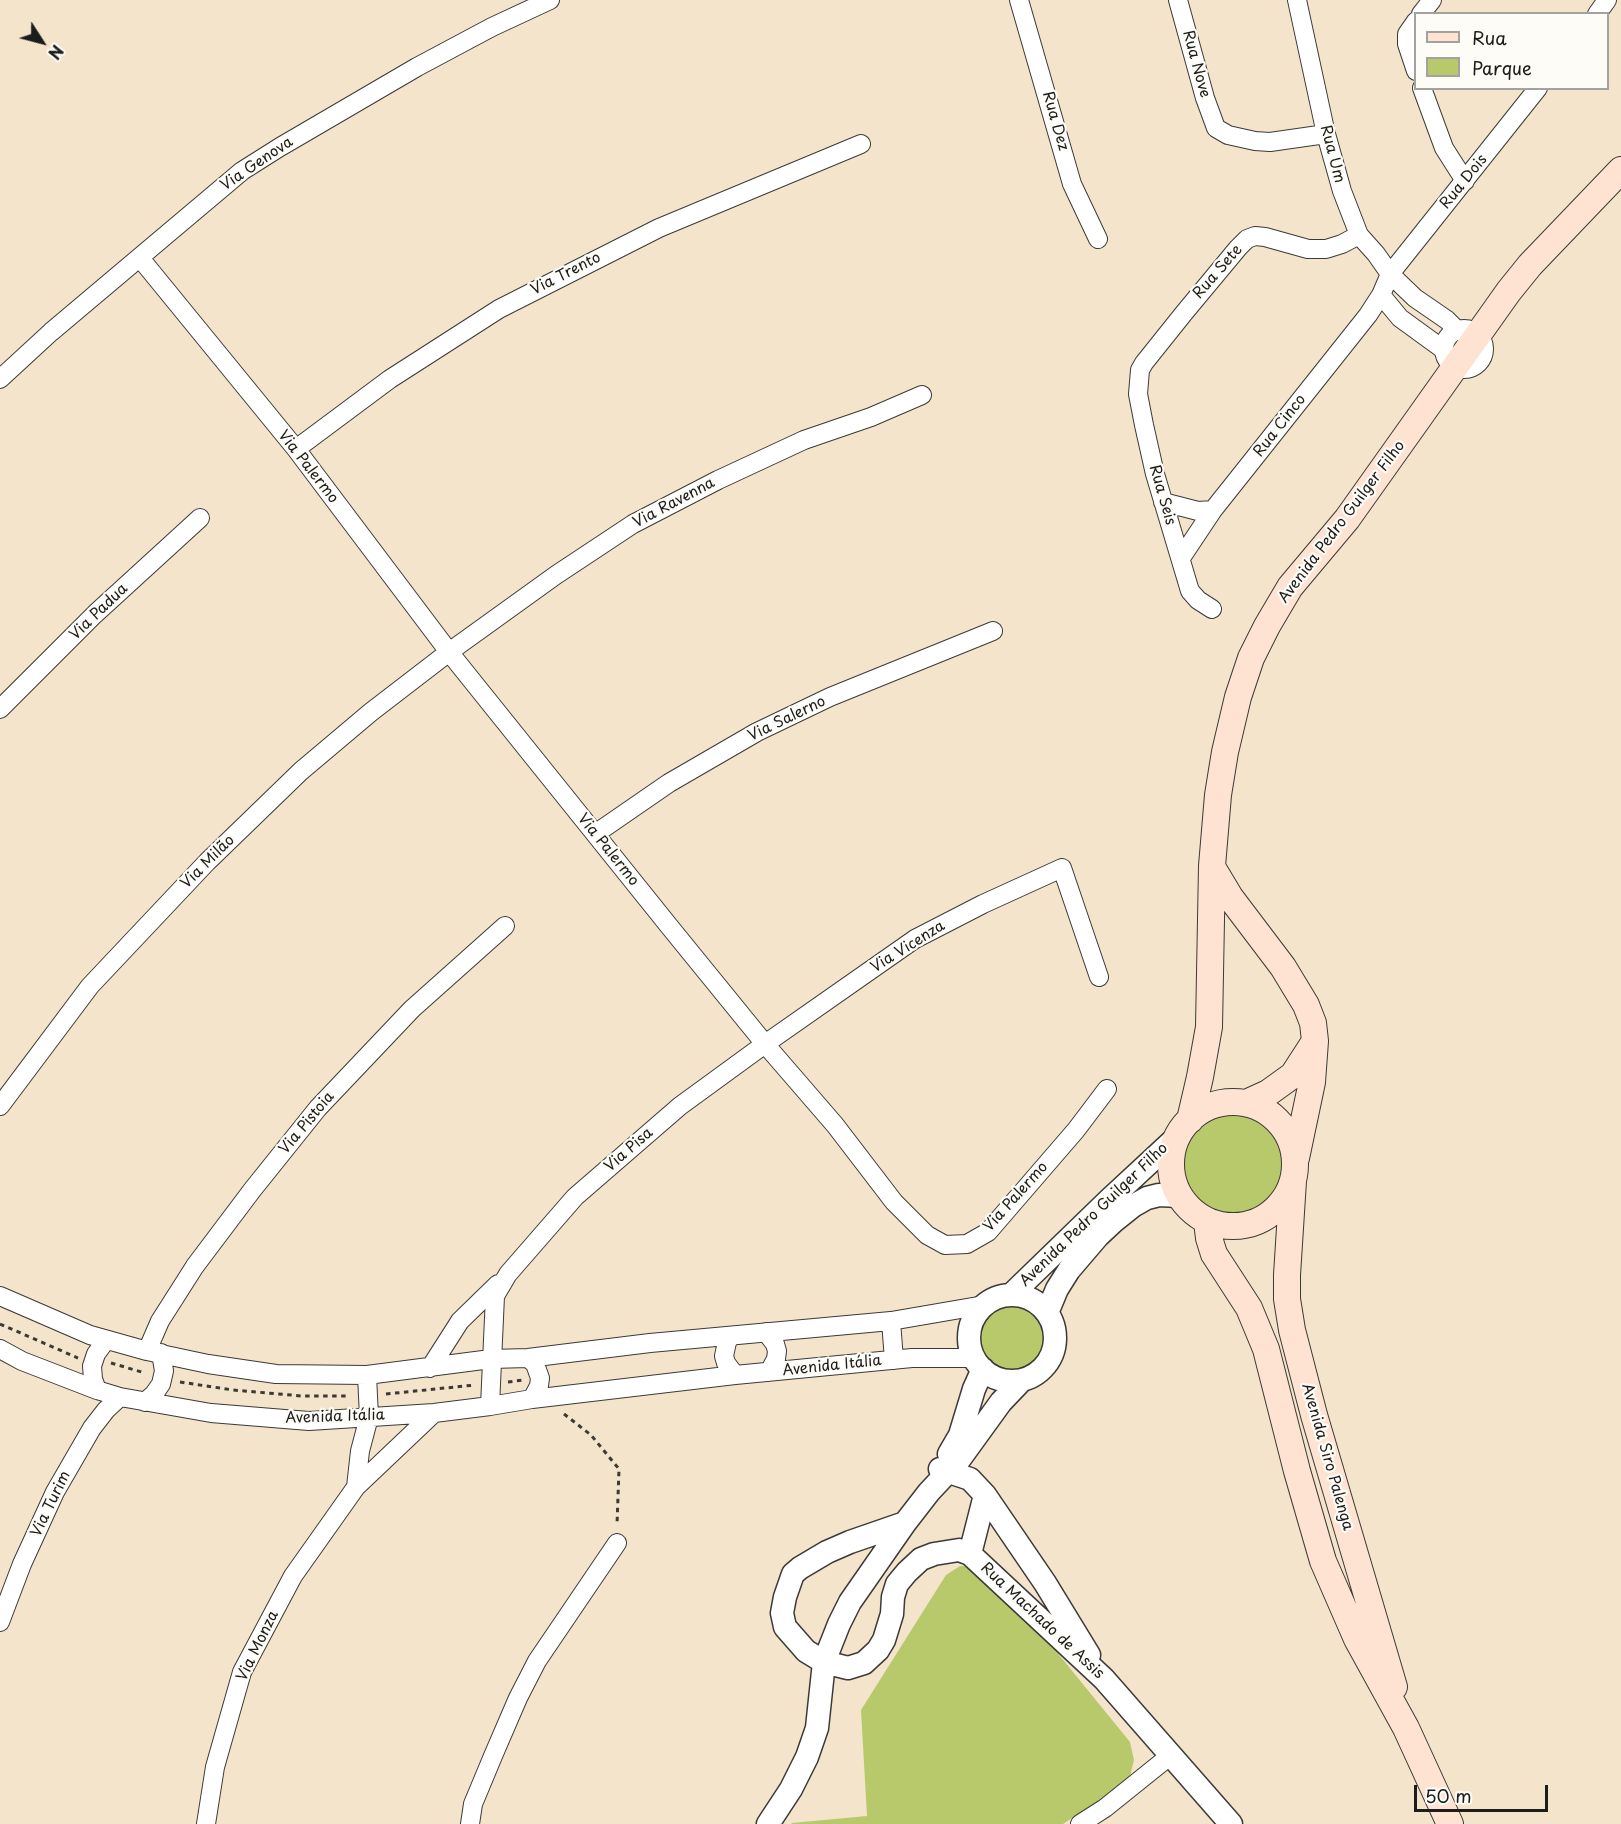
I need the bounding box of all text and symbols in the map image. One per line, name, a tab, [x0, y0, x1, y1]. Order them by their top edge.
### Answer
north arrow	[12, 12, 72, 72]
legend	[1414, 12, 1609, 90]
text: Rua	[1472, 24, 1507, 51]
street label: Rua Nove	[1178, 28, 1214, 100]
text: N	[43, 40, 70, 65]
text: Parque	[1472, 54, 1532, 81]
street label: Rua Dez	[1038, 89, 1072, 153]
street label: Rua Um	[1316, 123, 1348, 185]
street label: Via Genova	[218, 133, 296, 195]
street label: Rua Dois	[1437, 151, 1491, 213]
street label: Rua Sete	[1190, 241, 1246, 303]
street label: Via Trento	[528, 249, 604, 299]
street label: Rua Cinco	[1250, 391, 1310, 461]
street label: Via Palermo	[274, 427, 342, 507]
street label: Avenida Pedro Guilger Filho	[1275, 437, 1409, 607]
street label: Rua Seis	[1145, 463, 1179, 527]
street label: Via Ravenna	[630, 474, 718, 532]
street label: Via Padua	[66, 580, 132, 644]
street label: Via Salerno	[745, 693, 829, 745]
street label: Via Palermo	[573, 810, 643, 890]
street label: Via Milão	[178, 832, 238, 892]
street label: Via Vicenza	[868, 917, 948, 977]
street label: Via Pistoia	[276, 1088, 338, 1158]
street label: Via Pisa	[601, 1124, 657, 1176]
street label: Avenida Pedro Guilger Filho	[1016, 1140, 1172, 1290]
street label: Via Palermo	[980, 1158, 1052, 1236]
street label: Avenida Itália	[782, 1352, 882, 1380]
street label: Avenida Siro Palenga	[1297, 1381, 1357, 1533]
street label: Avenida Itália	[285, 1406, 385, 1428]
street label: Via Turim	[27, 1468, 75, 1540]
street label: Rua Machado de Assis	[977, 1559, 1107, 1683]
street label: Via Monza	[233, 1608, 283, 1684]
scale bar	[1417, 1773, 1550, 1811]
text: 50 m	[1425, 1782, 1472, 1809]

